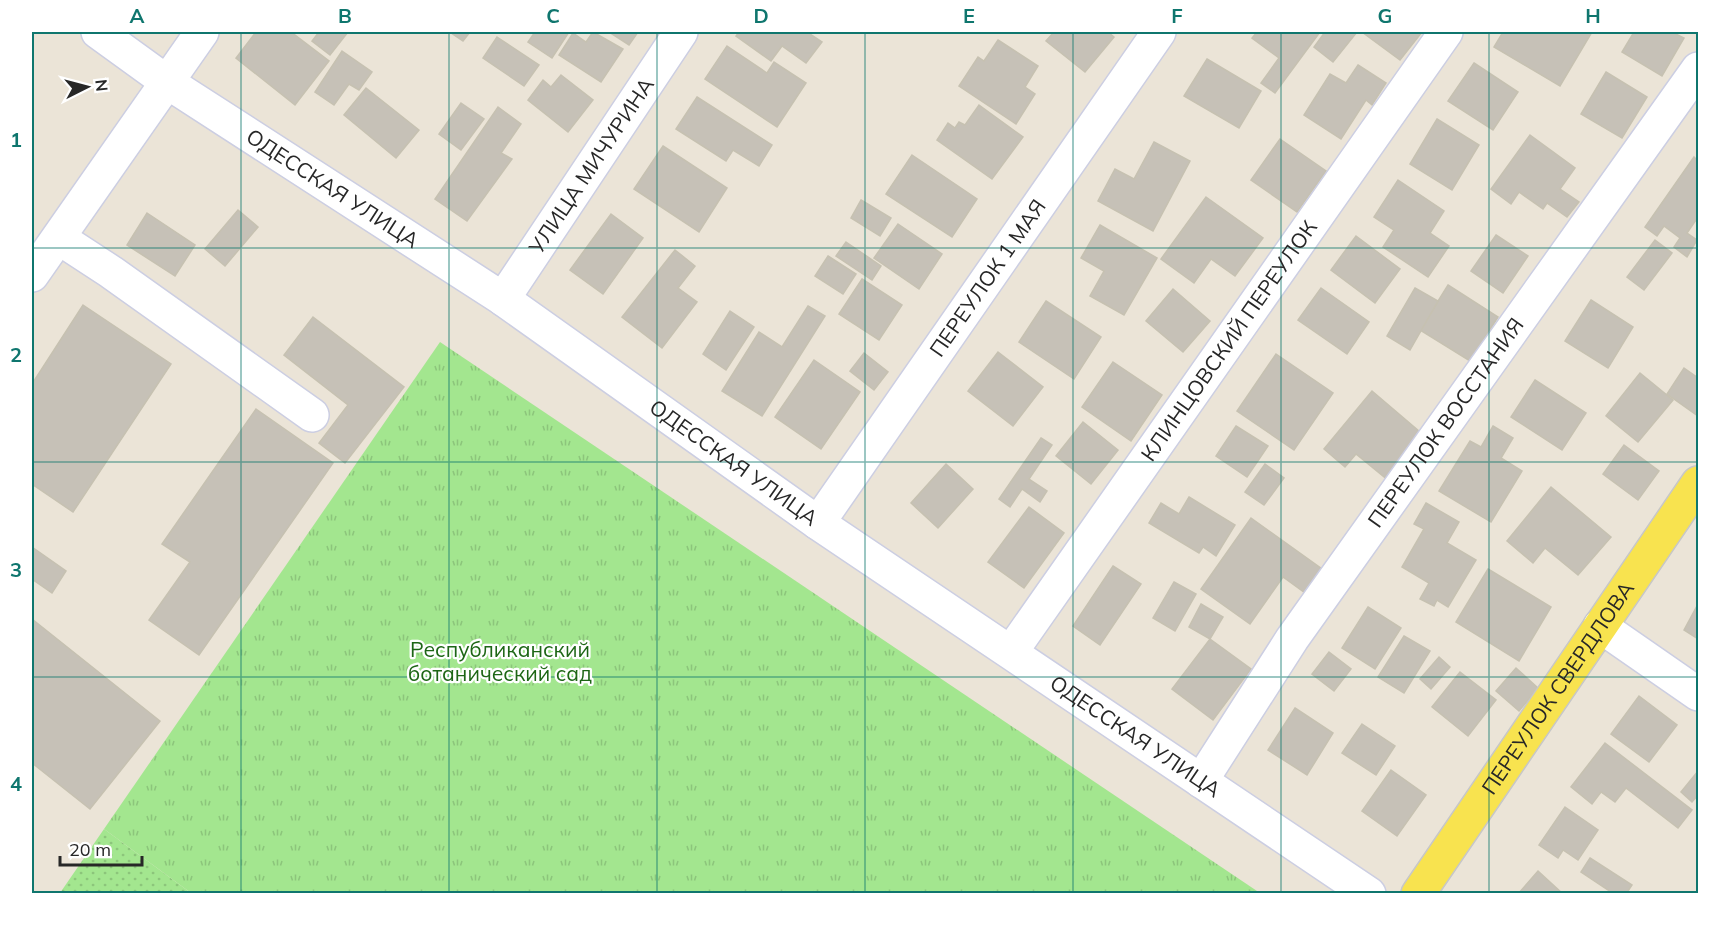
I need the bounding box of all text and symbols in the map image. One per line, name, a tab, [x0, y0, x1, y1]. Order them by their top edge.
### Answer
text: A	[130, 3, 145, 28]
text: B	[338, 3, 352, 28]
text: C	[546, 3, 560, 28]
text: D	[753, 3, 769, 28]
text: E	[963, 3, 975, 28]
text: F	[1171, 3, 1183, 28]
text: G	[1378, 3, 1392, 28]
text: H	[1585, 3, 1601, 28]
north arrow	[57, 57, 117, 117]
street label: УЛИЦА МИЧУРИНА	[522, 72, 659, 259]
text: N	[91, 78, 112, 92]
street label: ОДЕССКАЯ УЛИЦА	[242, 123, 424, 253]
text: 1	[10, 127, 22, 152]
street label: ПЕРЕУЛОК 1 МАЯ	[923, 194, 1051, 361]
street label: КЛИНЦОВСКИЙ ПЕРЕУЛОК	[1135, 215, 1322, 466]
street label: ПЕРЕУЛОК ВОССТАНИЯ	[1362, 312, 1529, 532]
text: 2	[10, 342, 22, 367]
street label: ОДЕССКАЯ УЛИЦА	[645, 393, 824, 531]
text: 3	[10, 557, 22, 582]
street label: ПЕРЕУЛОК СВЕРДЛОВА	[1476, 576, 1639, 799]
park label: Республиканский ботанический сад	[408, 636, 592, 686]
street label: ОДЕССКАЯ УЛИЦА	[1045, 669, 1226, 803]
text: 4	[10, 771, 22, 796]
scale bar	[60, 829, 142, 867]
text: 20 m	[69, 838, 111, 861]

